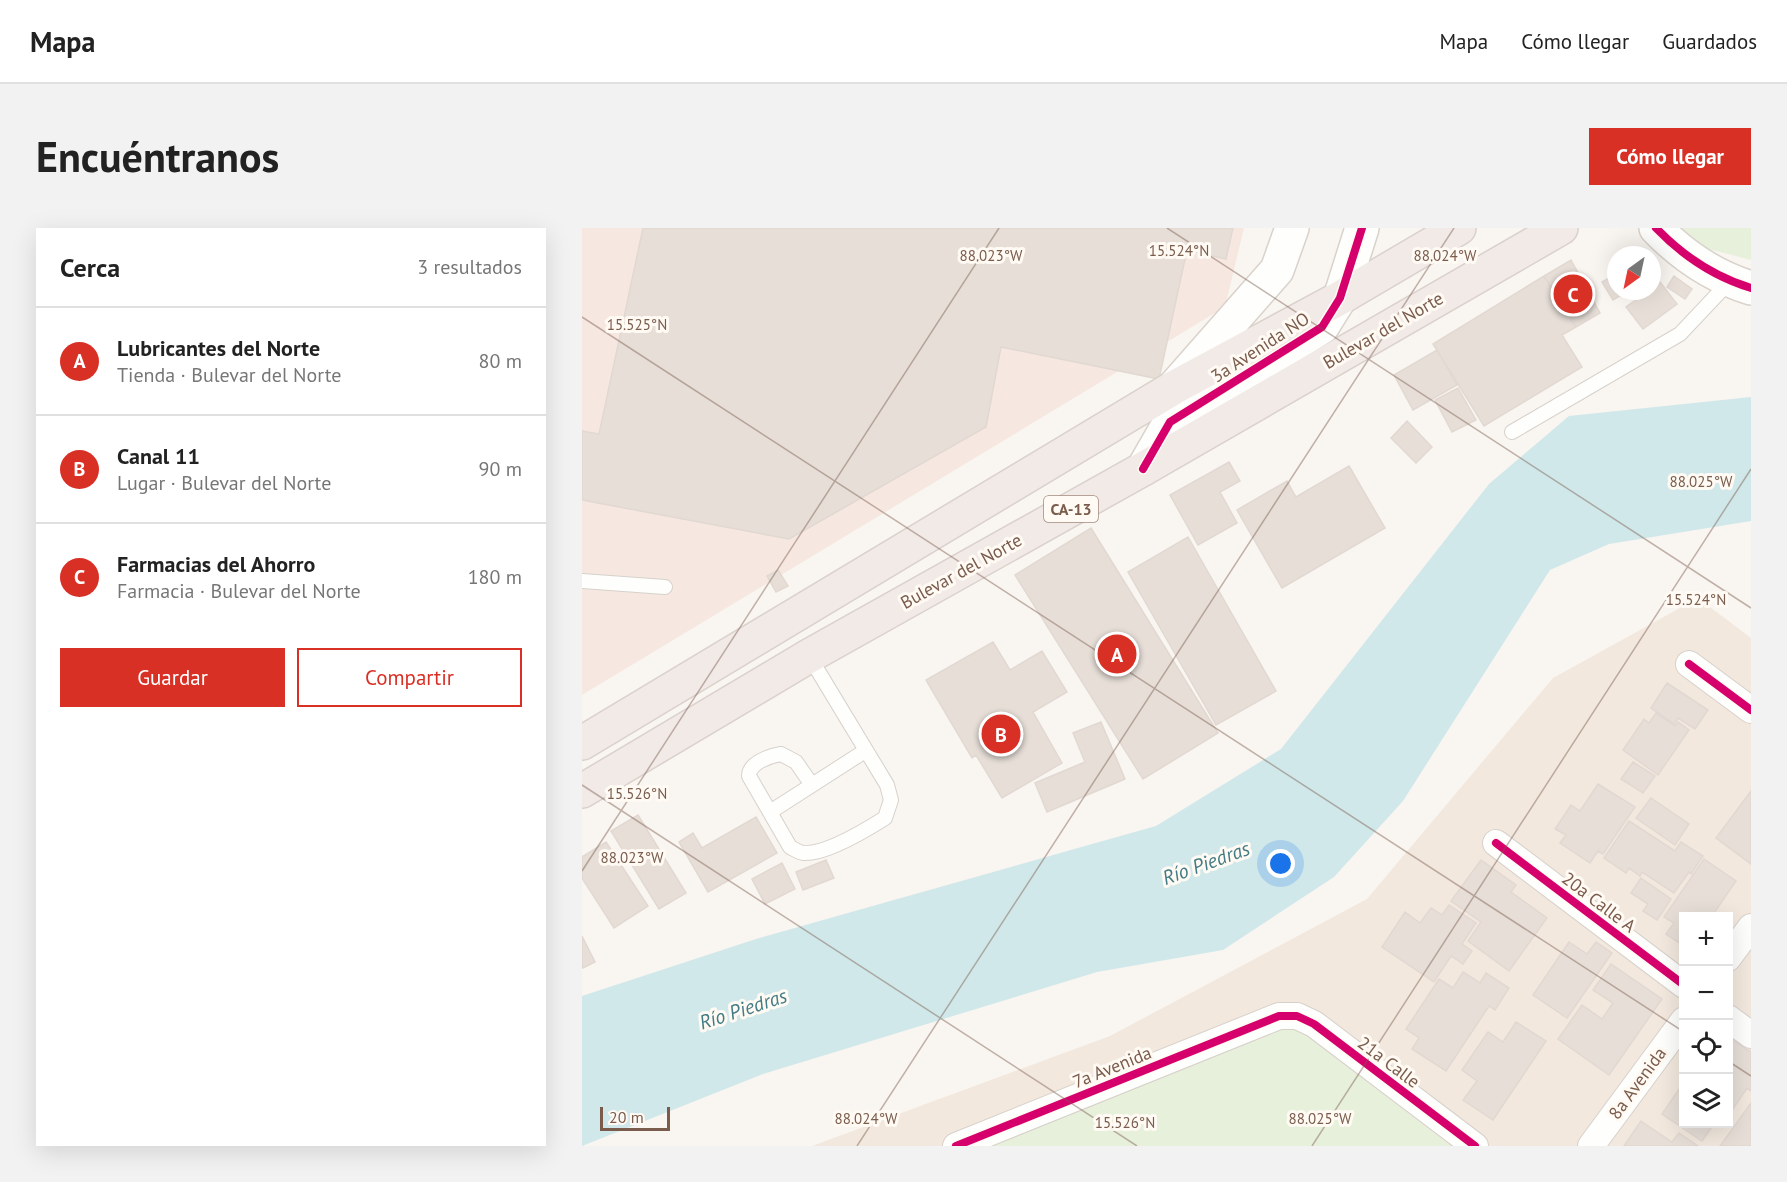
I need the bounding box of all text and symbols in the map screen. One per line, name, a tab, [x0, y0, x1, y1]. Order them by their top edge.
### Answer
text: Mapa	[30, 23, 95, 60]
text: Mapa	[1439, 28, 1488, 55]
text: Cómo llegar	[1521, 28, 1629, 55]
text: Guardados	[1662, 28, 1757, 55]
button: Cómo llegar	[1589, 128, 1751, 185]
text: Encuéntranos	[36, 129, 279, 184]
text: 15.524°N	[1149, 241, 1209, 260]
text: 88.023°W	[960, 246, 1023, 265]
text: 88.024°W	[1414, 246, 1477, 265]
north arrow	[1607, 246, 1661, 300]
text: Cerca	[60, 251, 120, 284]
text: 3 resultados	[417, 254, 522, 280]
pin: C	[1554, 272, 1592, 316]
street label: Bulevar del Norte	[1319, 286, 1447, 374]
street label: 3a Avenida NO	[1206, 307, 1314, 387]
text: 15.525°N	[607, 315, 667, 334]
text: Lubricantes del Norte	[117, 334, 320, 362]
text: A	[73, 348, 86, 374]
text: 80 m	[479, 348, 522, 374]
text: Tienda · Bulevar del Norte	[117, 362, 341, 388]
text: Canal 11	[117, 442, 200, 470]
text: B	[74, 456, 85, 482]
text: 90 m	[479, 456, 522, 482]
text: Lugar · Bulevar del Norte	[117, 470, 331, 496]
text: 88.025°W	[1670, 472, 1733, 491]
road number: CA-13	[1044, 496, 1098, 522]
street label: Bulevar del Norte	[896, 528, 1026, 614]
text: Farmacias del Ahorro	[117, 550, 315, 578]
text: C	[74, 564, 85, 590]
text: 180 m	[468, 564, 522, 590]
text: Farmacia · Bulevar del Norte	[117, 578, 361, 604]
text: 15.524°N	[1666, 590, 1726, 609]
pin: A	[1098, 632, 1136, 676]
button: Guardar	[60, 648, 285, 707]
button: Compartir	[297, 648, 522, 707]
pin: B	[982, 712, 1020, 756]
text: 15.526°N	[607, 784, 667, 803]
water label: Río Piedras	[1159, 835, 1253, 891]
text: 88.023°W	[601, 848, 664, 867]
your location	[1266, 849, 1295, 878]
street label: 20a Calle A	[1557, 867, 1641, 938]
map controls	[1679, 912, 1733, 1128]
button: +	[1679, 912, 1733, 966]
button: −	[1679, 966, 1733, 1020]
water label: Río Piedras	[696, 983, 790, 1035]
button: locate	[1679, 1020, 1733, 1074]
street label: 21a Calle	[1353, 1031, 1425, 1093]
street label: 7a Avenida	[1069, 1041, 1155, 1093]
street label: 8a Avenida	[1603, 1042, 1671, 1124]
button: layers	[1679, 1074, 1733, 1128]
scale bar	[600, 1104, 670, 1132]
text: 20 m	[609, 1107, 644, 1127]
text: 88.024°W	[835, 1109, 898, 1128]
text: 88.025°W	[1289, 1109, 1352, 1128]
text: 15.526°N	[1095, 1113, 1155, 1132]

